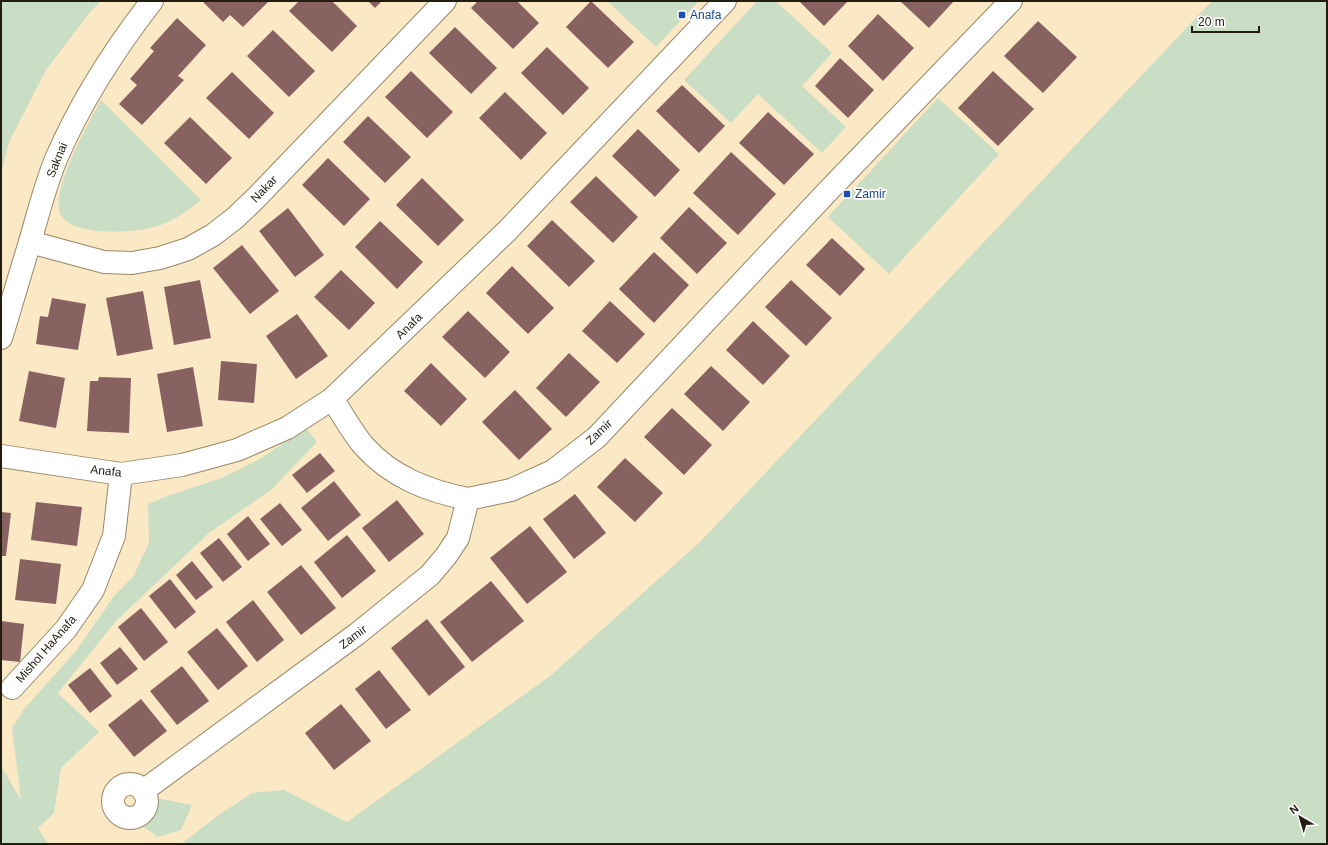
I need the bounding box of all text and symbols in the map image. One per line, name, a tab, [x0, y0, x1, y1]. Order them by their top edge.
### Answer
place label: Anafa	[690, 8, 722, 22]
scale bar	[1192, 8, 1259, 34]
marker: Anafa	[677, 10, 687, 20]
text: 20 m	[1198, 15, 1225, 29]
street label: Saknai	[44, 140, 70, 180]
street label: Nakar	[248, 173, 280, 205]
place label: Zamir	[855, 187, 886, 201]
marker: Zamir	[842, 189, 852, 199]
street label: Anafa	[393, 310, 425, 342]
street label: Zamir	[583, 416, 615, 448]
street label: Anafa	[90, 462, 123, 480]
street label: Mishol HaAnafa	[13, 612, 79, 686]
street label: Zamir	[337, 622, 369, 652]
north arrow	[1280, 797, 1320, 837]
text: N	[1287, 802, 1301, 816]

